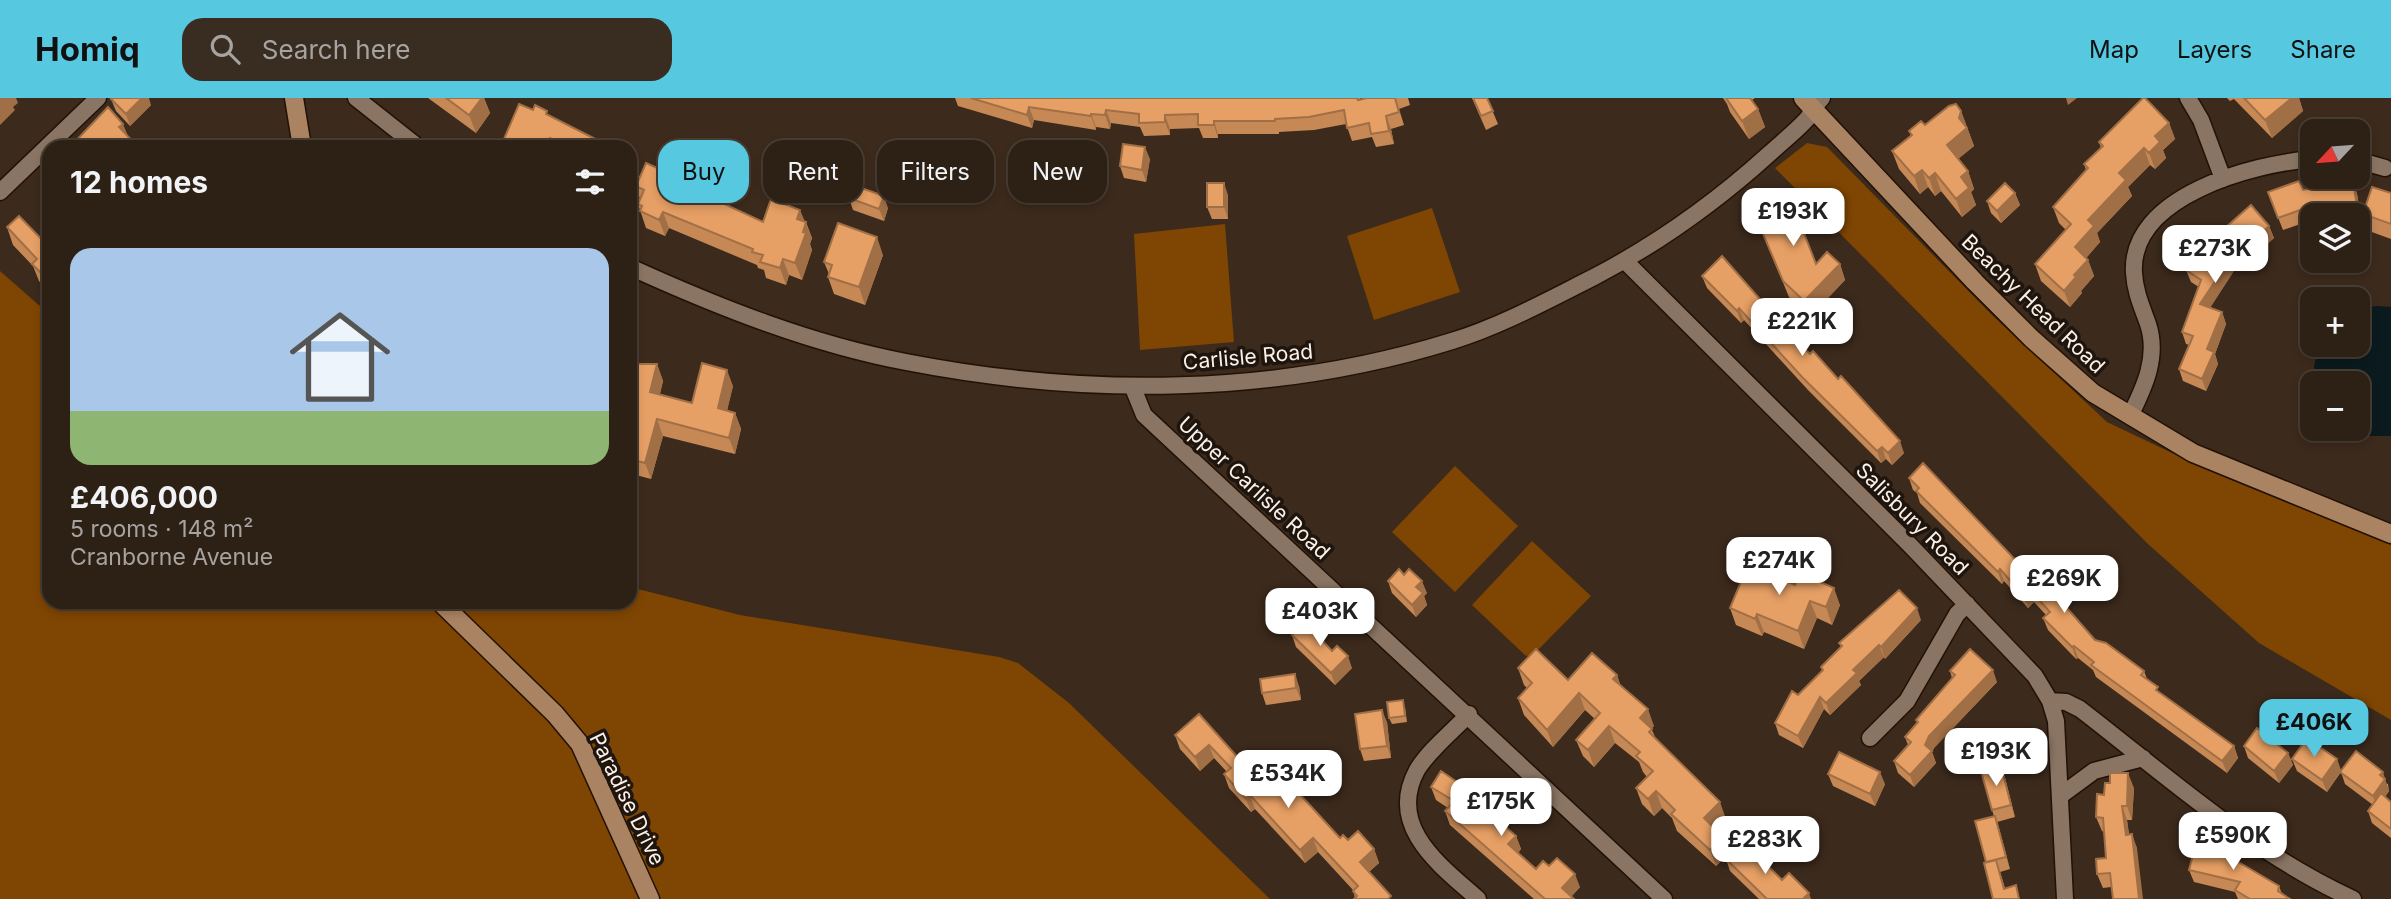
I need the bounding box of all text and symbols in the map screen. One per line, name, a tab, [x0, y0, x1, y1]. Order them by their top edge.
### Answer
search box	[182, 18, 672, 81]
text: Homiq	[35, 29, 140, 69]
icon: search	[206, 30, 244, 68]
text: Search here	[262, 34, 410, 65]
text: Map	[2089, 35, 2139, 64]
text: Layers	[2177, 35, 2252, 64]
text: Share	[2290, 35, 2356, 64]
north arrow	[2300, 119, 2370, 189]
map controls	[2300, 119, 2370, 441]
chip: Buy	[658, 140, 749, 203]
chip: Rent	[763, 140, 863, 203]
chip: Filters	[877, 140, 994, 203]
chip: New	[1008, 140, 1107, 203]
icon: filters	[571, 163, 609, 201]
text: 12 homes	[70, 164, 208, 200]
pin: £193K	[1744, 188, 1842, 248]
text: £193K	[1758, 197, 1828, 225]
button: layers	[2300, 203, 2370, 273]
pin: £273K	[2166, 226, 2264, 285]
street label: Beachy Head Road	[1957, 229, 2110, 378]
text: £273K	[2178, 234, 2252, 262]
button: +	[2300, 287, 2370, 357]
icon: home	[277, 294, 403, 420]
pin: £221K	[1753, 299, 1851, 358]
text: £221K	[1767, 307, 1837, 335]
street label: Carlisle Road	[1182, 338, 1314, 375]
button: −	[2300, 371, 2370, 441]
street label: Upper Carlisle Road	[1173, 411, 1335, 564]
street label: Salisbury Road	[1851, 457, 1974, 580]
text: £406,000	[70, 479, 218, 515]
text: 5 rooms · 148 m²	[70, 515, 253, 543]
pin: £274K	[1730, 538, 1828, 597]
text: Cranborne Avenue	[70, 543, 273, 571]
text: £274K	[1742, 546, 1816, 574]
pin: £269K	[2015, 556, 2113, 615]
text: £269K	[2026, 564, 2102, 592]
pin: £403K	[1271, 588, 1369, 648]
text: £403K	[1281, 597, 1359, 625]
pin: £406K	[2265, 700, 2363, 759]
text: £406K	[2275, 708, 2353, 736]
street label: Paradise Drive	[585, 728, 670, 869]
pin: £193K	[1947, 728, 2045, 788]
text: £193K	[1961, 737, 2031, 765]
pin: £534K	[1239, 750, 1337, 810]
text: £534K	[1250, 759, 1326, 787]
pin: £175K	[1452, 778, 1550, 838]
text: £175K	[1467, 787, 1536, 815]
pin: £590K	[2184, 812, 2282, 872]
pin: £283K	[1716, 816, 1814, 876]
text: £590K	[2195, 821, 2271, 849]
text: £283K	[1727, 825, 1803, 853]

